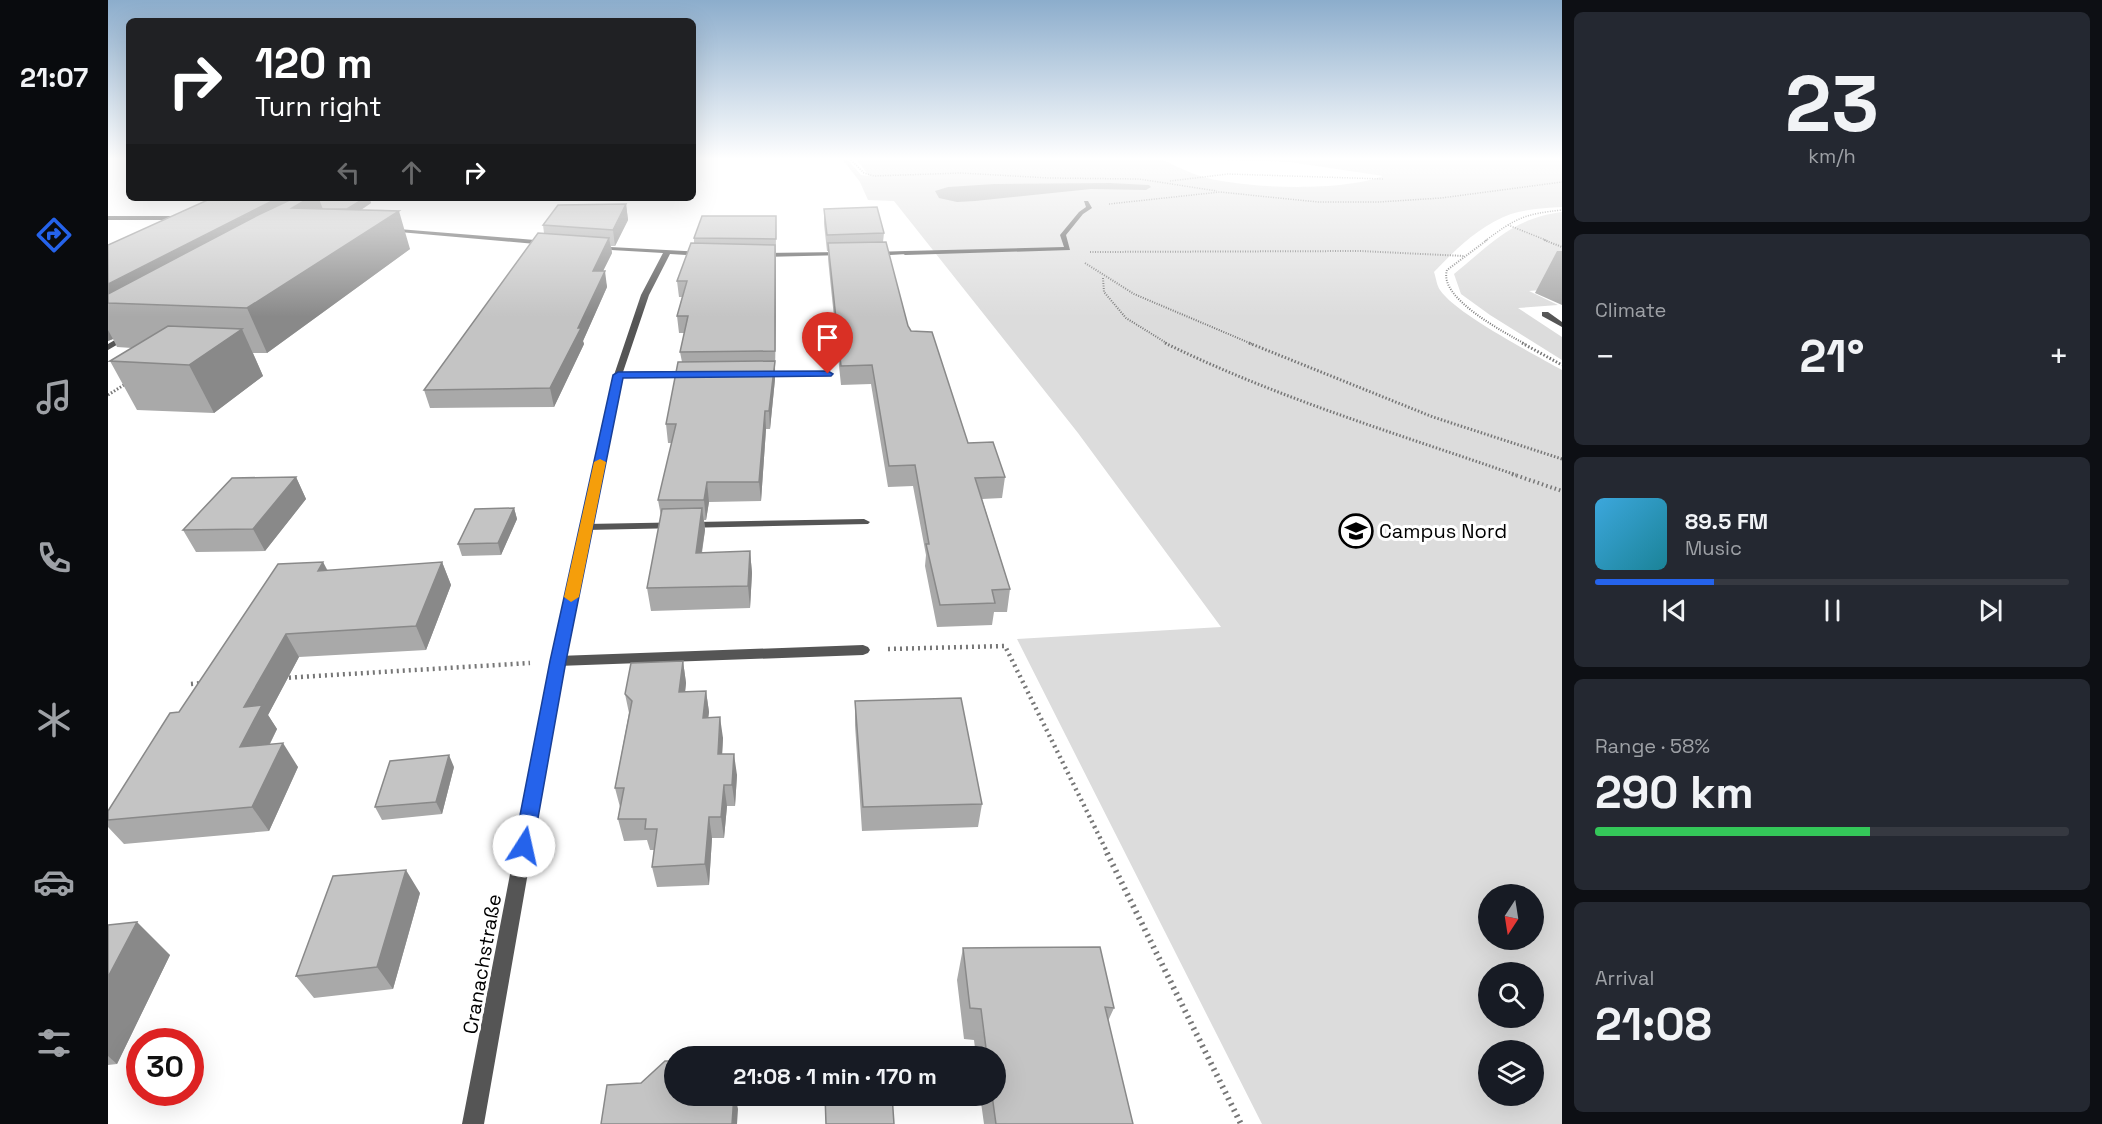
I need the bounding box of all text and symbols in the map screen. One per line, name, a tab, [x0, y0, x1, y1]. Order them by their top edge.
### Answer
text: 120 m	[255, 37, 373, 90]
icon: right	[156, 42, 234, 120]
text: 23	[1785, 54, 1879, 154]
text: 21:07	[20, 60, 88, 95]
text: Turn right	[255, 89, 382, 124]
text: km/h	[1808, 143, 1856, 169]
icon: left	[332, 156, 365, 189]
icon: ahead	[395, 156, 428, 189]
icon: right	[458, 156, 491, 189]
icon: directions	[33, 214, 75, 256]
text: Climate	[1595, 297, 1666, 323]
pin	[802, 312, 853, 374]
icon: arrive	[811, 321, 844, 354]
text: 21°	[1800, 328, 1864, 385]
text: −	[1595, 336, 1615, 378]
text: +	[2049, 336, 2069, 378]
icon: music	[33, 376, 75, 418]
text: 89.5 FM	[1685, 507, 1768, 535]
school or university icon: Campus Nord	[1338, 513, 1374, 549]
place label: Campus Nord	[1379, 518, 1507, 544]
text: Music	[1685, 535, 1742, 561]
icon: phone	[33, 537, 75, 579]
icon: previous	[1658, 594, 1691, 627]
icon: pause	[1816, 594, 1849, 627]
icon: next	[1974, 594, 2007, 627]
icon: climate	[33, 699, 75, 741]
text: Range · 58%	[1595, 733, 1710, 759]
text: 290 km	[1595, 764, 1754, 821]
position arrow	[492, 814, 556, 878]
icon: car	[33, 861, 75, 903]
north arrow	[1478, 884, 1544, 950]
map controls	[1478, 884, 1544, 1106]
street label: Cranachstraße	[457, 892, 507, 1036]
button: search	[1478, 962, 1544, 1028]
text: Arrival	[1595, 965, 1654, 991]
text: 21:08	[1595, 996, 1712, 1053]
icon: filters	[33, 1022, 75, 1064]
speed limit sign: 30	[126, 1028, 204, 1106]
button: layers	[1478, 1040, 1544, 1106]
text: 21:08 · 1 min · 170 m	[733, 1062, 937, 1090]

